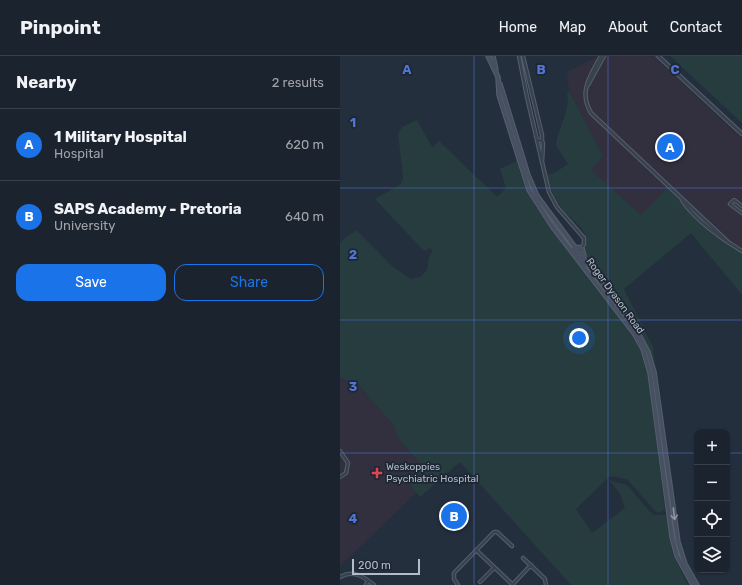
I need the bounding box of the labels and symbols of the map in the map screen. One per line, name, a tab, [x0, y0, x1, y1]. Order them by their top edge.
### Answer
text: A	[402, 62, 412, 77]
text: B	[536, 62, 546, 77]
text: C	[670, 62, 680, 77]
text: 1	[350, 115, 356, 130]
pin: A	[657, 132, 683, 162]
text: 2	[349, 247, 357, 262]
street label: Roger Dyason Road	[584, 256, 647, 336]
your location	[569, 328, 589, 348]
text: 3	[349, 379, 358, 394]
place label: Weskoppies Psychiatric Hospital	[386, 461, 479, 485]
marker: Weskoppies Psychiatric Hospital	[371, 467, 383, 479]
pin: B	[441, 501, 467, 531]
one-way arrow	[670, 507, 678, 520]
text: 4	[349, 511, 358, 526]
scale bar	[352, 557, 420, 576]

